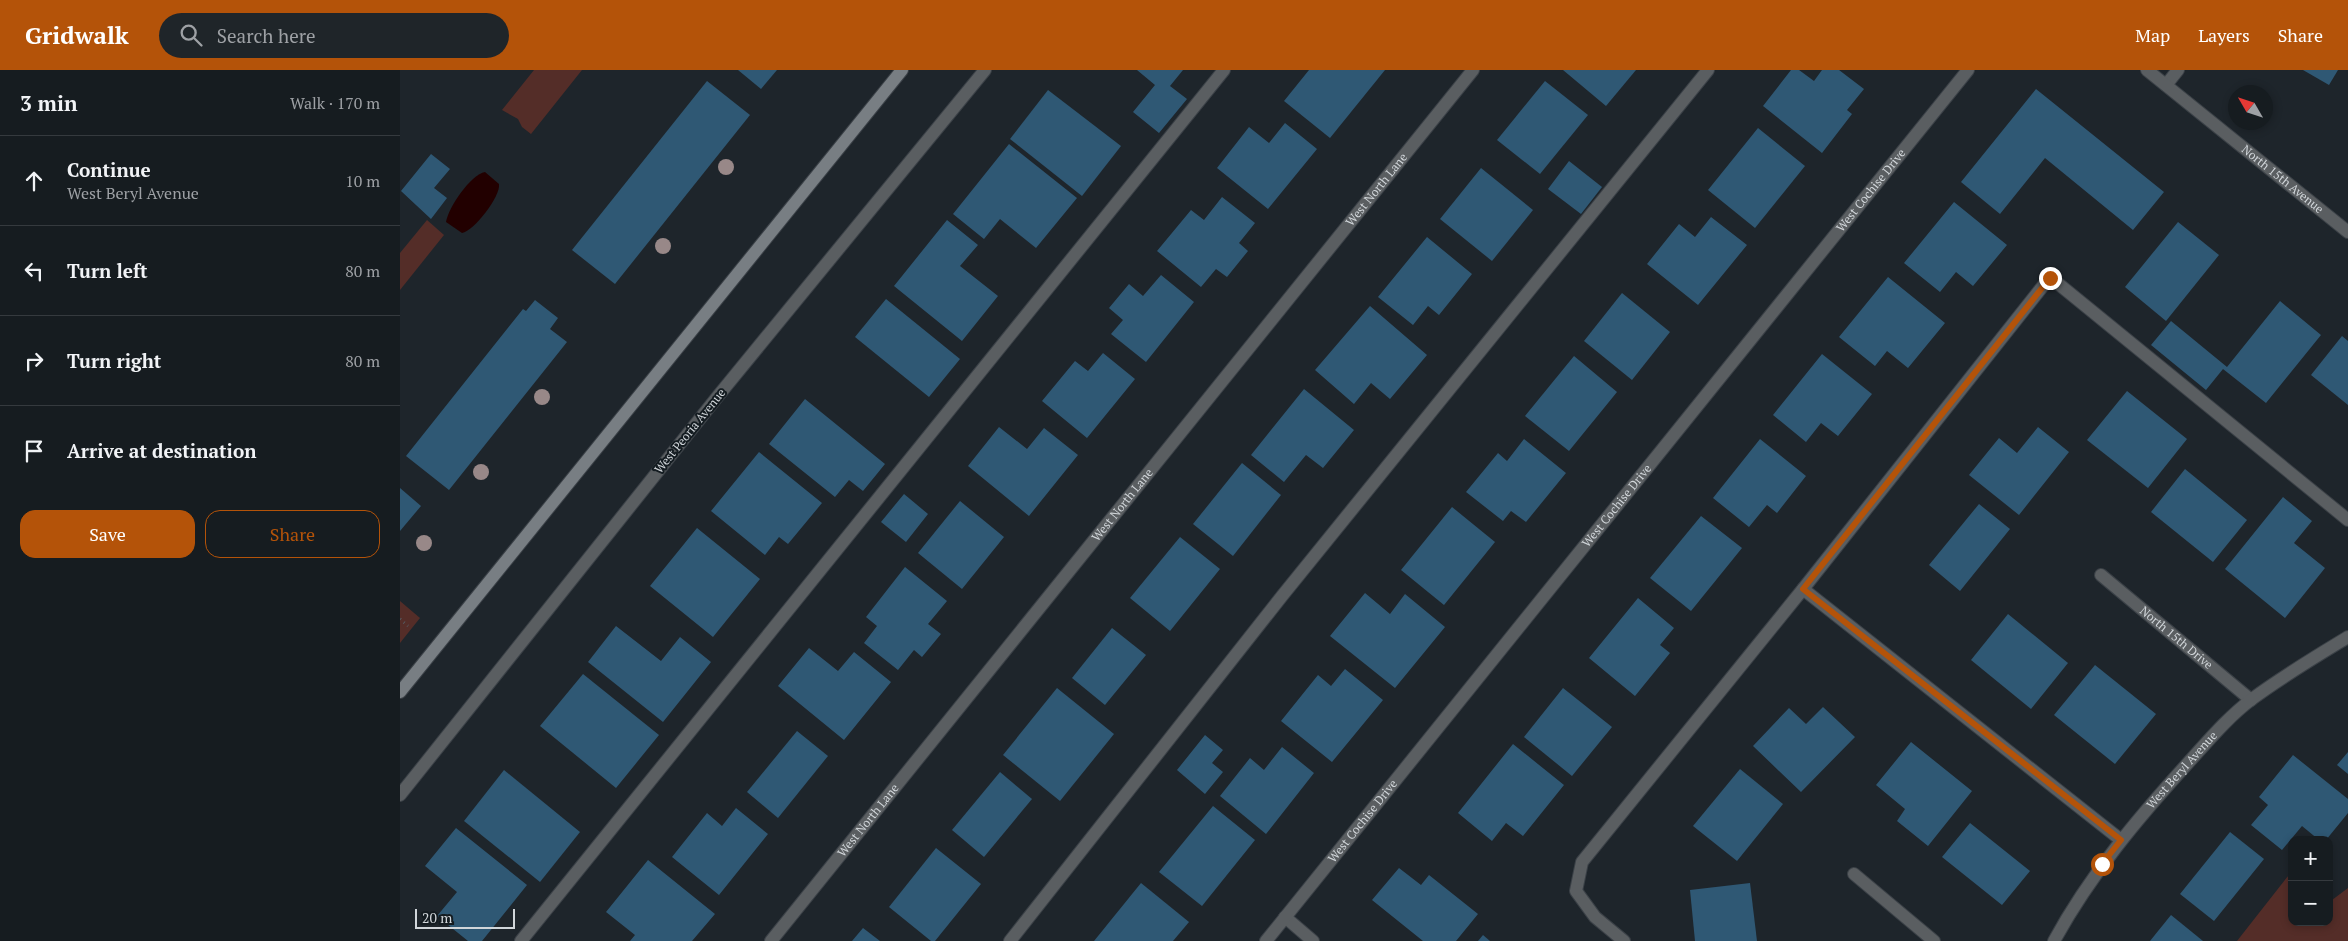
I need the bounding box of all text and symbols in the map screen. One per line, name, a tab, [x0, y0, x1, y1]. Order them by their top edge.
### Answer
search box	[159, 13, 509, 58]
text: Gridwalk	[25, 19, 129, 51]
icon: search	[177, 21, 205, 49]
text: Search here	[217, 23, 316, 48]
text: Map	[2135, 23, 2170, 47]
text: Layers	[2198, 23, 2250, 47]
text: Share	[2278, 23, 2323, 47]
north arrow	[2228, 85, 2273, 130]
text: 3 min	[20, 89, 77, 117]
text: Walk · 170 m	[290, 92, 380, 114]
street label: North 15th Avenue	[2239, 141, 2327, 216]
street label: West Cochise Drive	[1833, 146, 1908, 235]
street label: West North Lane	[1342, 150, 1410, 229]
text: Continue	[67, 157, 151, 182]
icon: ahead	[20, 167, 48, 195]
text: 10 m	[345, 170, 380, 192]
text: West Beryl Avenue	[67, 182, 199, 204]
icon: left	[20, 257, 48, 285]
text: Turn left	[67, 258, 148, 283]
text: 80 m	[345, 260, 380, 282]
route end	[2039, 267, 2062, 290]
icon: right	[20, 347, 48, 375]
text: Turn right	[67, 348, 161, 373]
text: 80 m	[345, 350, 380, 372]
street label: West Peoria Avenue	[651, 385, 728, 476]
icon: arrive	[20, 437, 48, 465]
text: Arrive at destination	[67, 438, 256, 463]
street label: West Cochise Drive	[1578, 461, 1654, 550]
street label: West North Lane	[1088, 465, 1156, 544]
button: Save	[20, 510, 195, 558]
button: Share	[205, 510, 380, 558]
street label: North 15th Drive	[2137, 603, 2216, 672]
street label: West Beryl Avenue	[2143, 728, 2220, 812]
street label: West Cochise Drive	[1324, 776, 1400, 865]
street label: West North Lane	[834, 781, 902, 860]
map controls	[2288, 836, 2333, 926]
button: +	[2288, 836, 2333, 881]
route start	[2091, 853, 2114, 876]
button: −	[2288, 881, 2333, 926]
scale bar	[415, 906, 515, 929]
text: 20 m	[422, 908, 452, 927]

